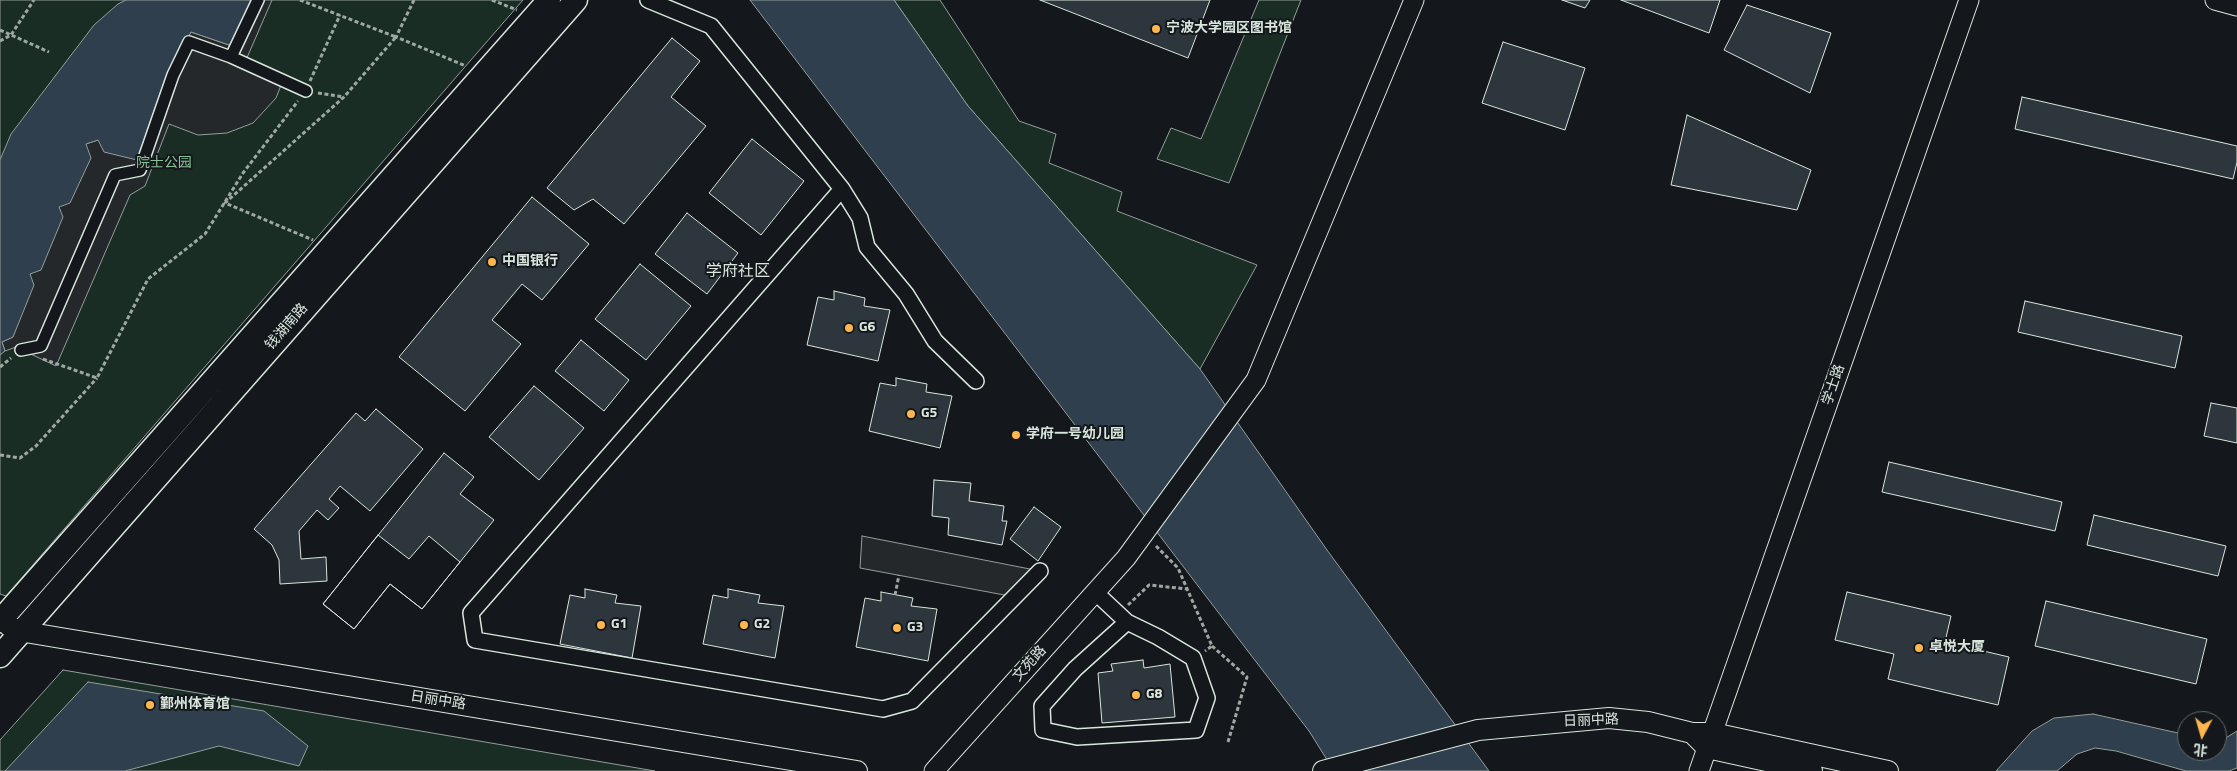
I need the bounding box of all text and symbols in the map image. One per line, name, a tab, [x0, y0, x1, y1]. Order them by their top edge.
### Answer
place label: 宁波大学园区图书馆	[1166, 21, 1292, 37]
marker: 宁波大学园区图书馆	[1150, 23, 1162, 35]
park label: 院士公园	[136, 156, 192, 172]
place label: 中国银行	[502, 254, 558, 270]
marker: 中国银行	[486, 256, 498, 268]
district label: 学府社区	[706, 262, 770, 282]
street label: 钱湖南路	[262, 300, 312, 354]
place label: G6	[859, 320, 875, 336]
marker: G6	[843, 322, 855, 334]
street label: 学士路	[1819, 362, 1849, 408]
place label: G5	[921, 406, 937, 422]
marker: G5	[905, 408, 917, 420]
place label: 学府一号幼儿园	[1026, 427, 1124, 443]
marker: 学府一号幼儿园	[1010, 429, 1022, 441]
place label: G1	[611, 617, 627, 633]
place label: G2	[754, 617, 770, 633]
marker: G1	[595, 619, 607, 631]
marker: G2	[738, 619, 750, 631]
place label: G3	[907, 620, 923, 636]
marker: G3	[891, 622, 903, 634]
place label: 卓悦大厦	[1929, 640, 1985, 656]
marker: 卓悦大厦	[1913, 642, 1925, 654]
street label: 文苑路	[1010, 643, 1050, 685]
place label: G8	[1146, 687, 1162, 703]
street label: 日丽中路	[409, 688, 467, 714]
marker: G8	[1130, 689, 1142, 701]
place label: 鄞州体育馆	[160, 697, 230, 713]
marker: 鄞州体育馆	[144, 699, 156, 711]
north arrow	[2177, 711, 2227, 761]
street label: 日丽中路	[1563, 712, 1619, 730]
text: 北	[2192, 739, 2209, 762]

